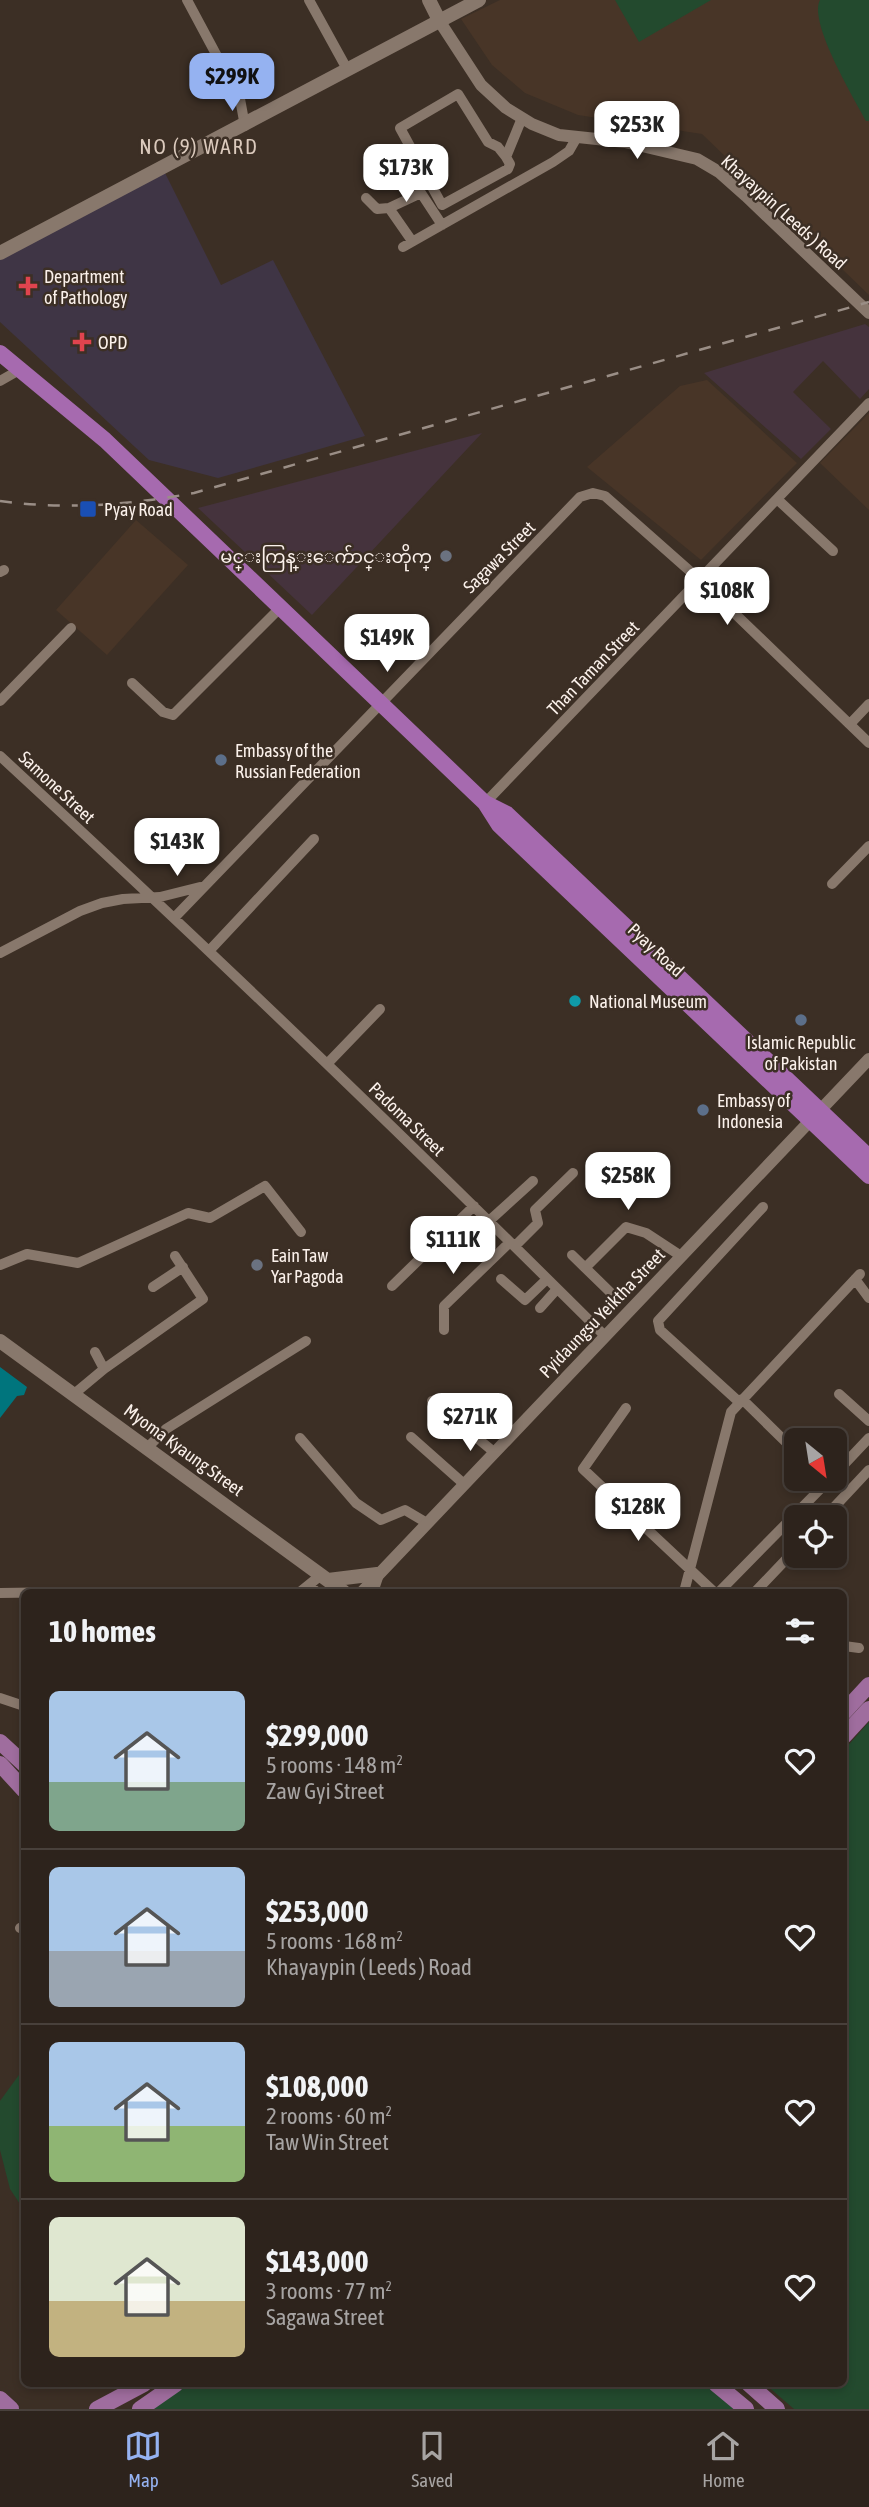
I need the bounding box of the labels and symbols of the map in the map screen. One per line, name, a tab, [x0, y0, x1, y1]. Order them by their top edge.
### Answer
pin: $299K	[183, 54, 281, 113]
pin: $253K	[588, 102, 686, 161]
district label: NO (9) WARD	[139, 134, 259, 158]
pin: $173K	[357, 144, 455, 204]
street label: Khayaypin ( Leeds ) Road	[717, 150, 851, 274]
place label: Department of Pathology	[44, 266, 127, 308]
marker: Department of Pathology	[18, 276, 38, 296]
marker: OPD	[72, 332, 92, 352]
place label: OPD	[98, 332, 127, 353]
marker: Pyay Road	[78, 499, 98, 519]
place label: Pyay Road	[104, 499, 173, 520]
street label: Sagawa Street	[459, 517, 539, 597]
place label: မင္းကြန္းေက်ာင္းတိုက္	[220, 543, 432, 572]
marker: မင္းကြန္းေက်ာင္းတိုက္	[438, 548, 454, 564]
pin: $108K	[678, 568, 776, 627]
pin: $149K	[338, 614, 436, 674]
street label: Than Taman Street	[543, 617, 643, 719]
place label: Embassy of the Russian Federation	[235, 740, 361, 782]
street label: Samone Street	[15, 747, 99, 827]
marker: Embassy of the Russian Federation	[213, 752, 229, 768]
pin: $143K	[128, 818, 226, 878]
street label: Pyay Road	[624, 919, 688, 981]
place label: National Museum	[589, 991, 707, 1012]
marker: National Museum	[567, 993, 583, 1009]
marker: Islamic Republic of Pakistan	[793, 1012, 809, 1028]
place label: Islamic Republic of Pakistan	[747, 1032, 856, 1074]
street label: Padoma Street	[365, 1078, 449, 1160]
place label: Embassy of Indonesia	[717, 1090, 791, 1132]
marker: Embassy of Indonesia	[695, 1102, 711, 1118]
pin: $258K	[579, 1152, 677, 1212]
pin: $111K	[404, 1216, 502, 1276]
street label: Pyidaungsu Yeiktha Street	[535, 1244, 669, 1382]
place label: Eain Taw Yar Pagoda	[271, 1245, 344, 1287]
marker: Eain Taw Yar Pagoda	[249, 1257, 265, 1273]
pin: $271K	[421, 1394, 519, 1453]
street label: Myoma Kyaung Street	[120, 1400, 248, 1500]
north arrow	[784, 1428, 847, 1491]
pin: $128K	[589, 1484, 687, 1543]

